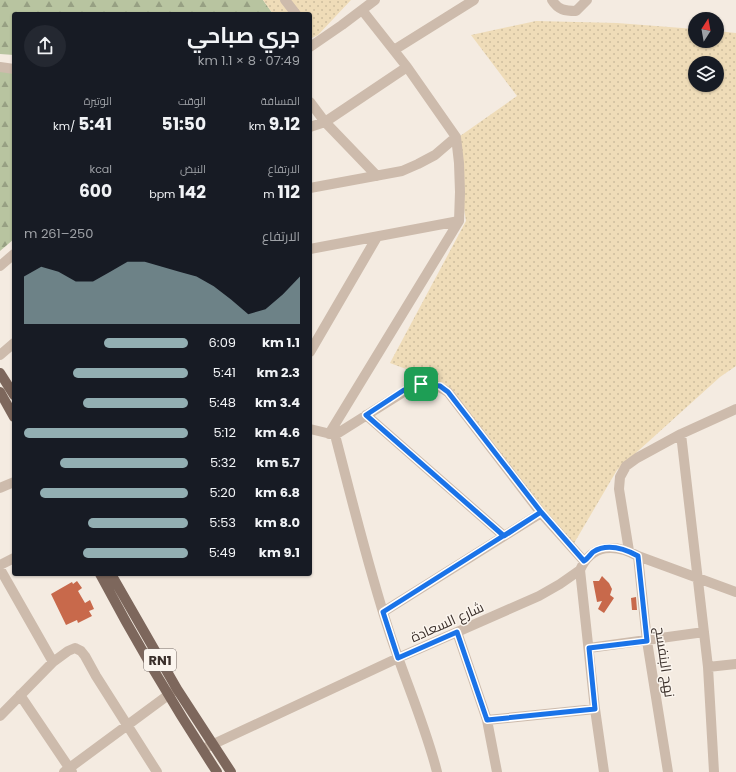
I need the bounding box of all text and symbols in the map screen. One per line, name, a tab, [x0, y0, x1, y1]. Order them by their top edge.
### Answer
north arrow	[688, 12, 724, 48]
map controls	[688, 12, 724, 92]
text: جري صباحي	[187, 20, 300, 51]
button: share	[24, 25, 66, 67]
text: 07:49 · 8 × 1.1 km	[198, 51, 300, 70]
button: layers	[688, 56, 724, 92]
text: الوتيرة	[84, 93, 112, 109]
text: الوقت	[178, 93, 206, 109]
text: المسافة	[261, 93, 300, 109]
text: 5:41	[78, 112, 112, 136]
text: 51:50	[162, 112, 206, 136]
text: 9.12	[269, 112, 300, 136]
text: /km	[53, 118, 78, 134]
text: km	[249, 118, 269, 134]
text: kcal	[90, 161, 112, 177]
text: النبض	[180, 161, 206, 177]
text: الارتفاع	[268, 161, 300, 177]
text: 600	[79, 179, 112, 203]
text: 142	[178, 180, 206, 204]
text: 112	[278, 180, 300, 204]
text: bpm	[149, 186, 178, 202]
text: m	[263, 186, 278, 202]
text: 250–261 m	[24, 224, 93, 243]
text: الارتفاع	[262, 227, 300, 246]
text: 6:09	[209, 333, 236, 352]
text: 1.1 km	[262, 333, 300, 352]
text: 5:41	[213, 363, 236, 382]
text: 2.3 km	[256, 363, 300, 382]
pin	[404, 367, 438, 401]
icon: arrive	[410, 373, 432, 395]
text: 5:48	[209, 393, 236, 412]
text: 3.4 km	[255, 393, 300, 412]
text: 5:12	[213, 423, 236, 442]
text: 4.6 km	[255, 423, 300, 442]
text: 5:32	[210, 453, 236, 472]
text: 5.7 km	[256, 453, 300, 472]
text: 5:20	[209, 483, 236, 502]
text: 6.8 km	[255, 483, 300, 502]
text: 5:53	[209, 513, 236, 532]
text: 8.0 km	[255, 513, 300, 532]
text: 5:49	[209, 543, 236, 562]
text: 9.1 km	[259, 543, 300, 562]
street label: شارع السعادة	[407, 597, 487, 647]
street label: نهج البنفسج	[650, 625, 680, 699]
road number: RN1	[144, 649, 176, 671]

